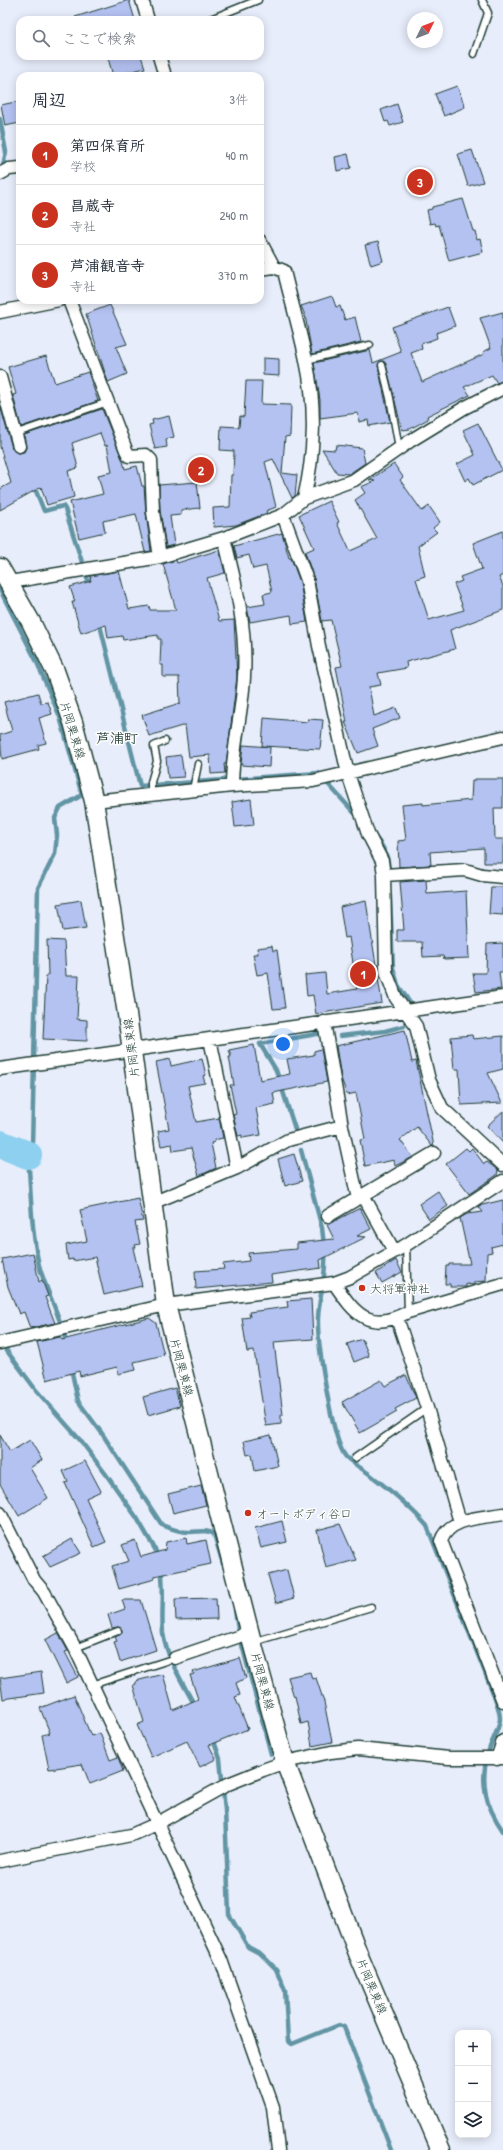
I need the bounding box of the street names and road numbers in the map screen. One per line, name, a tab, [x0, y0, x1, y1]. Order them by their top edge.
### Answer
street label: 片岡栗東線	[56, 699, 90, 761]
street label: 片岡栗東線	[119, 1017, 143, 1079]
street label: 片岡栗東線	[166, 1336, 198, 1398]
street label: 片岡栗東線	[247, 1650, 279, 1712]
street label: 片岡栗東線	[352, 1955, 392, 2017]

